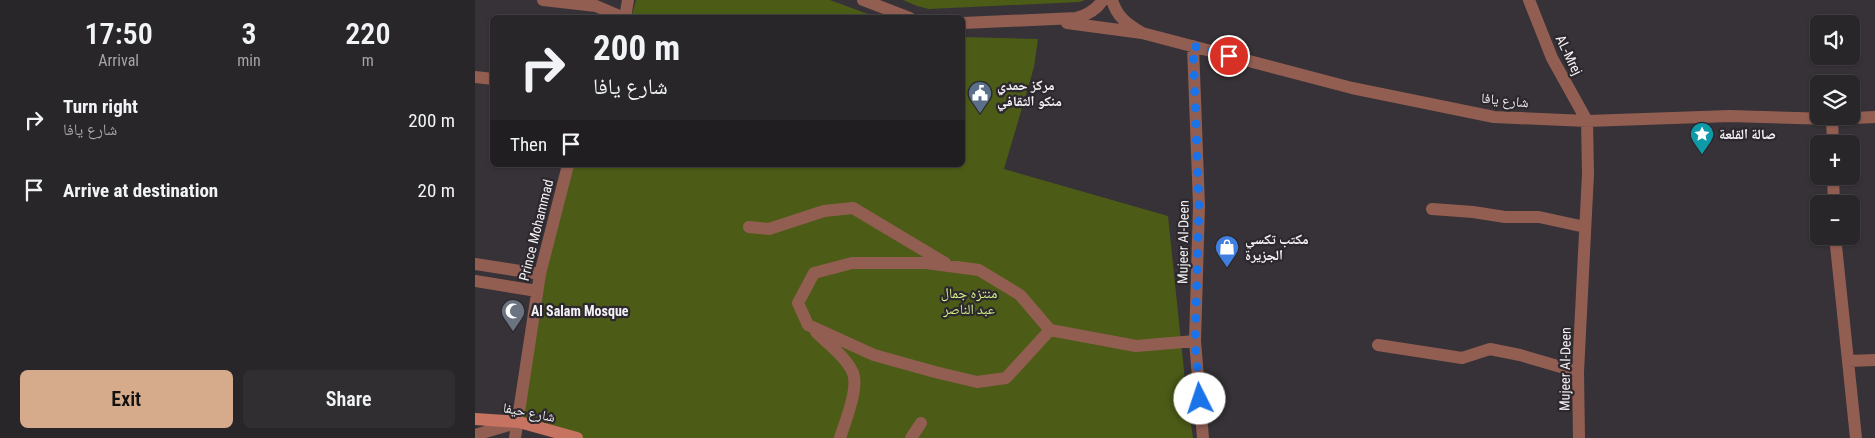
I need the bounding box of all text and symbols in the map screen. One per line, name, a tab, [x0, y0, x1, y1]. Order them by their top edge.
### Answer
map controls	[1810, 15, 1860, 245]
button: sound	[1810, 15, 1860, 65]
text: 17:50	[84, 16, 153, 51]
text: 3	[241, 16, 257, 51]
text: 220	[345, 16, 390, 51]
text: 200 m	[593, 28, 680, 69]
street label: AL-Mrej	[1552, 32, 1586, 78]
icon: right	[510, 35, 575, 100]
pin	[1208, 35, 1250, 77]
icon: arrive	[1215, 42, 1243, 70]
text: Arrival	[98, 51, 139, 70]
text: min	[237, 51, 261, 70]
text: m	[362, 51, 374, 70]
text: شارع يافا	[593, 74, 668, 99]
button: layers	[1810, 75, 1860, 125]
place label: مركز حمدي منكو الثقافي	[997, 77, 1062, 112]
public building icon: مركز حمدي منكو الثقافي	[967, 80, 993, 114]
street label: شارع يافا	[1480, 90, 1530, 112]
text: Turn right	[63, 95, 138, 118]
icon: right	[20, 106, 48, 134]
text: 200 m	[408, 109, 455, 132]
text: شارع يافا	[63, 120, 117, 139]
place icon: صالة القلعة	[1689, 121, 1715, 155]
place label: صالة القلعة	[1719, 126, 1776, 142]
icon: arrive	[557, 130, 585, 158]
text: Then	[510, 133, 547, 156]
button: +	[1810, 135, 1860, 185]
icon: arrive	[20, 176, 48, 204]
street label: Prince Mohammad	[516, 178, 556, 282]
text: Arrive at destination	[63, 179, 218, 202]
text: 20 m	[418, 179, 455, 202]
button: −	[1810, 195, 1860, 245]
street label: Mujeer Al-Deen	[1174, 200, 1192, 284]
place label: مكتب تكسي الجزيرة	[1245, 231, 1309, 263]
shop icon: مكتب تكسي الجزيرة	[1214, 234, 1240, 268]
park label: منتزه جمال عبد الناصر	[941, 285, 997, 318]
mosque icon: Al Salam Mosque	[500, 298, 526, 332]
place label: Al Salam Mosque	[531, 303, 629, 319]
street label: Mujeer Al-Deen	[1556, 327, 1574, 411]
button: Exit	[20, 370, 233, 428]
button: Share	[243, 370, 455, 428]
position arrow	[1173, 372, 1225, 424]
street label: شارع حيفا	[501, 399, 556, 427]

